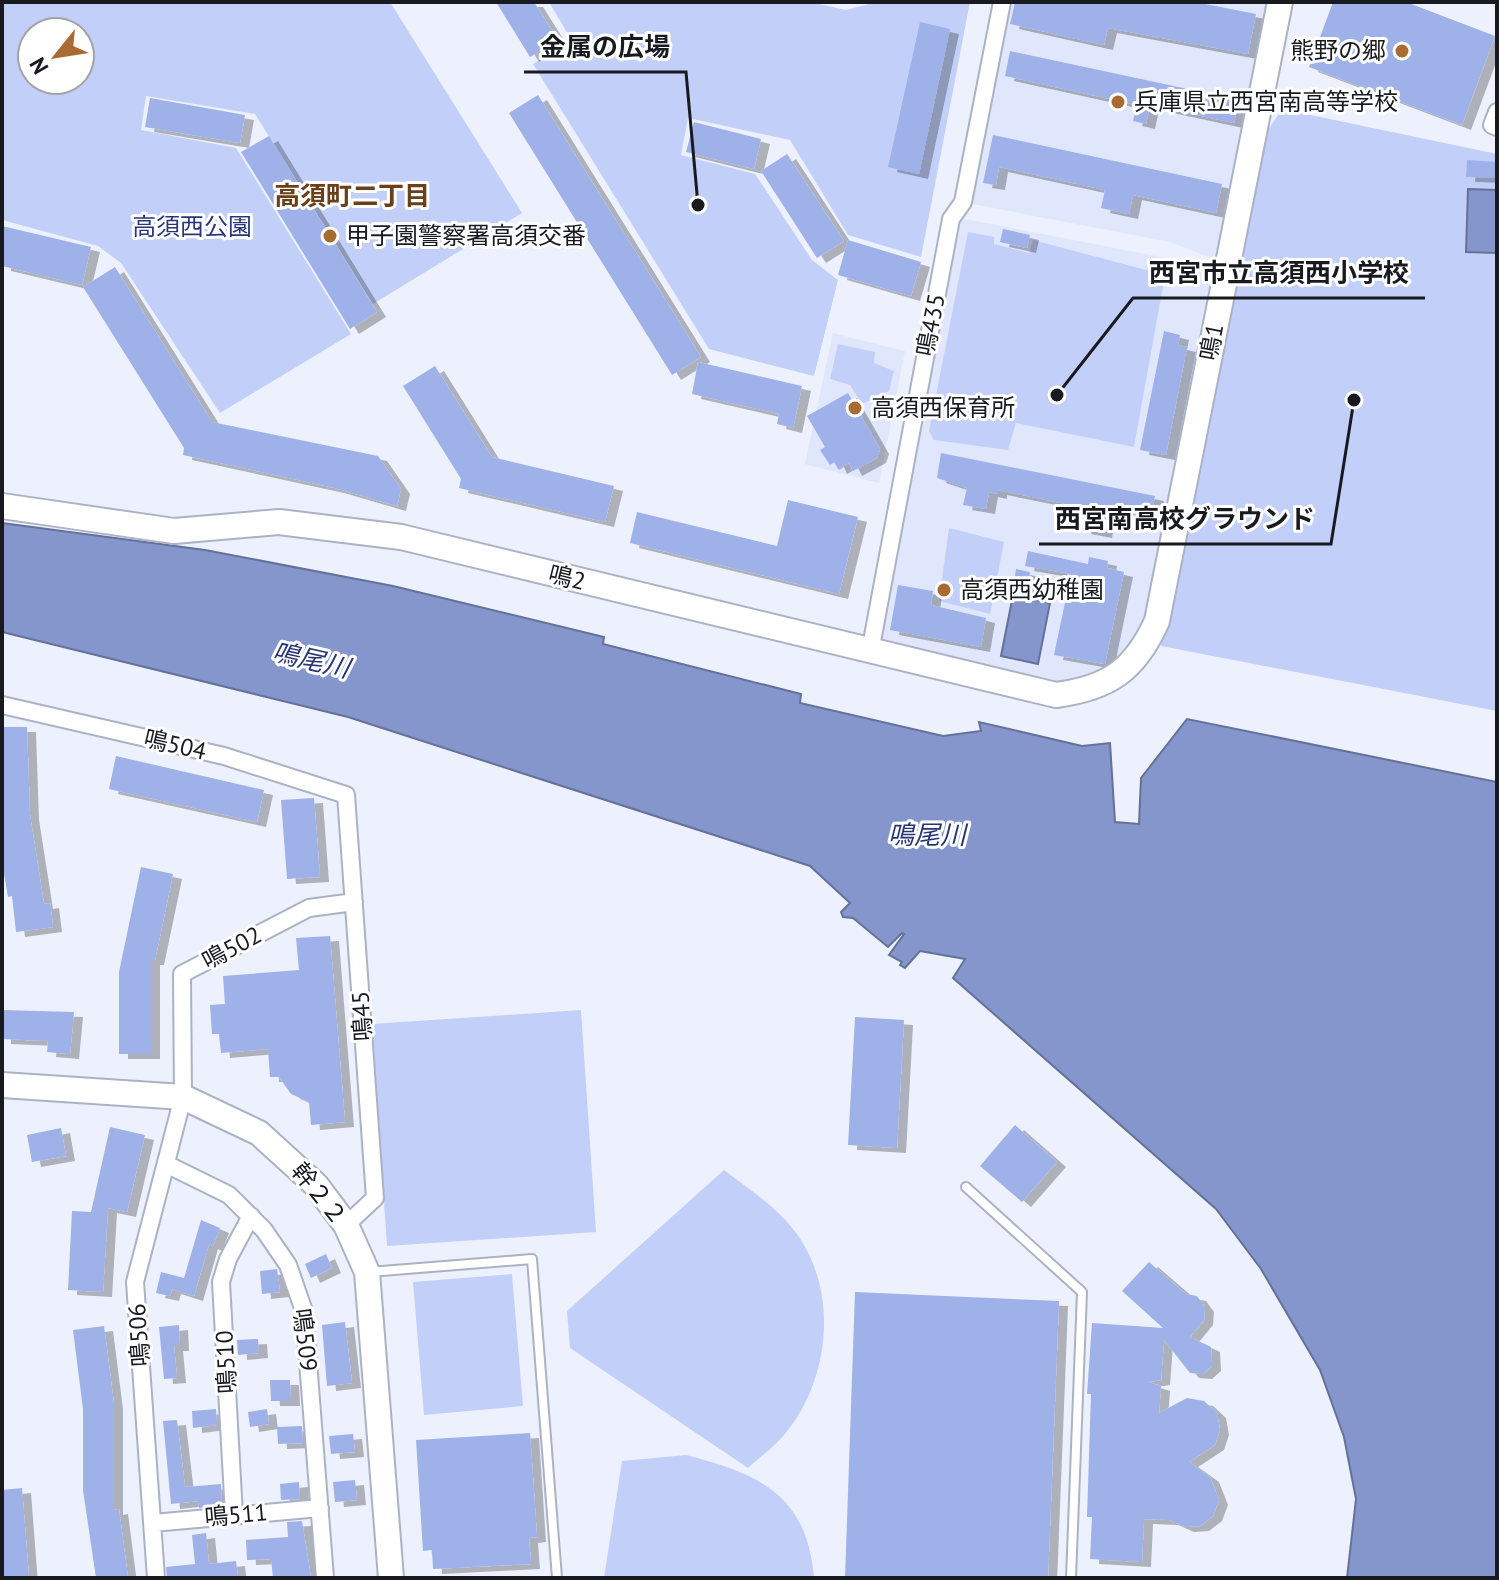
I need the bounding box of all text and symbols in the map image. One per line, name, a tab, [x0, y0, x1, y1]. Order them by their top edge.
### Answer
north arrow	[16, 16, 96, 96]
callout: 金属の広場	[524, 22, 686, 72]
text: 金属の広場	[540, 30, 670, 63]
place label: 熊野の郷	[1290, 35, 1386, 66]
marker: 熊野の郷	[1393, 42, 1411, 60]
text: N	[23, 53, 54, 79]
place label: 兵庫県立西宮南高等学校	[1134, 86, 1398, 117]
marker: 兵庫県立西宮南高等学校	[1109, 93, 1127, 111]
district label: 高須町二丁目	[274, 179, 430, 212]
park label: 高須西公園	[132, 211, 252, 242]
place label: 甲子園警察署高須交番	[346, 220, 586, 251]
marker: 甲子園警察署高須交番	[321, 227, 339, 245]
callout: 西宮市立高須西小学校	[1133, 248, 1425, 298]
text: 西宮市立高須西小学校	[1149, 256, 1409, 289]
street label: 鳴435	[909, 291, 952, 359]
street label: 鳴1	[1193, 321, 1230, 363]
place label: 高須西保育所	[871, 392, 1015, 423]
marker: 高須西保育所	[846, 399, 864, 417]
callout: 西宮南高校グラウンド	[1039, 494, 1331, 544]
text: 西宮南高校グラウンド	[1055, 502, 1315, 535]
street label: 鳴2	[545, 558, 589, 597]
place label: 高須西幼稚園	[960, 574, 1104, 605]
marker: 高須西幼稚園	[935, 581, 953, 599]
water label: 鳴尾川	[269, 635, 356, 685]
street label: 鳴504	[141, 722, 209, 767]
water label: 鳴尾川	[888, 818, 969, 851]
street label: 鳴502	[197, 919, 267, 976]
street label: 鳴45	[344, 990, 379, 1042]
street label: 幹２２	[285, 1156, 354, 1231]
street label: 鳴506	[121, 1302, 156, 1368]
street label: 鳴509	[286, 1307, 325, 1373]
street label: 鳴510	[208, 1330, 243, 1394]
street label: 鳴511	[203, 1496, 269, 1533]

